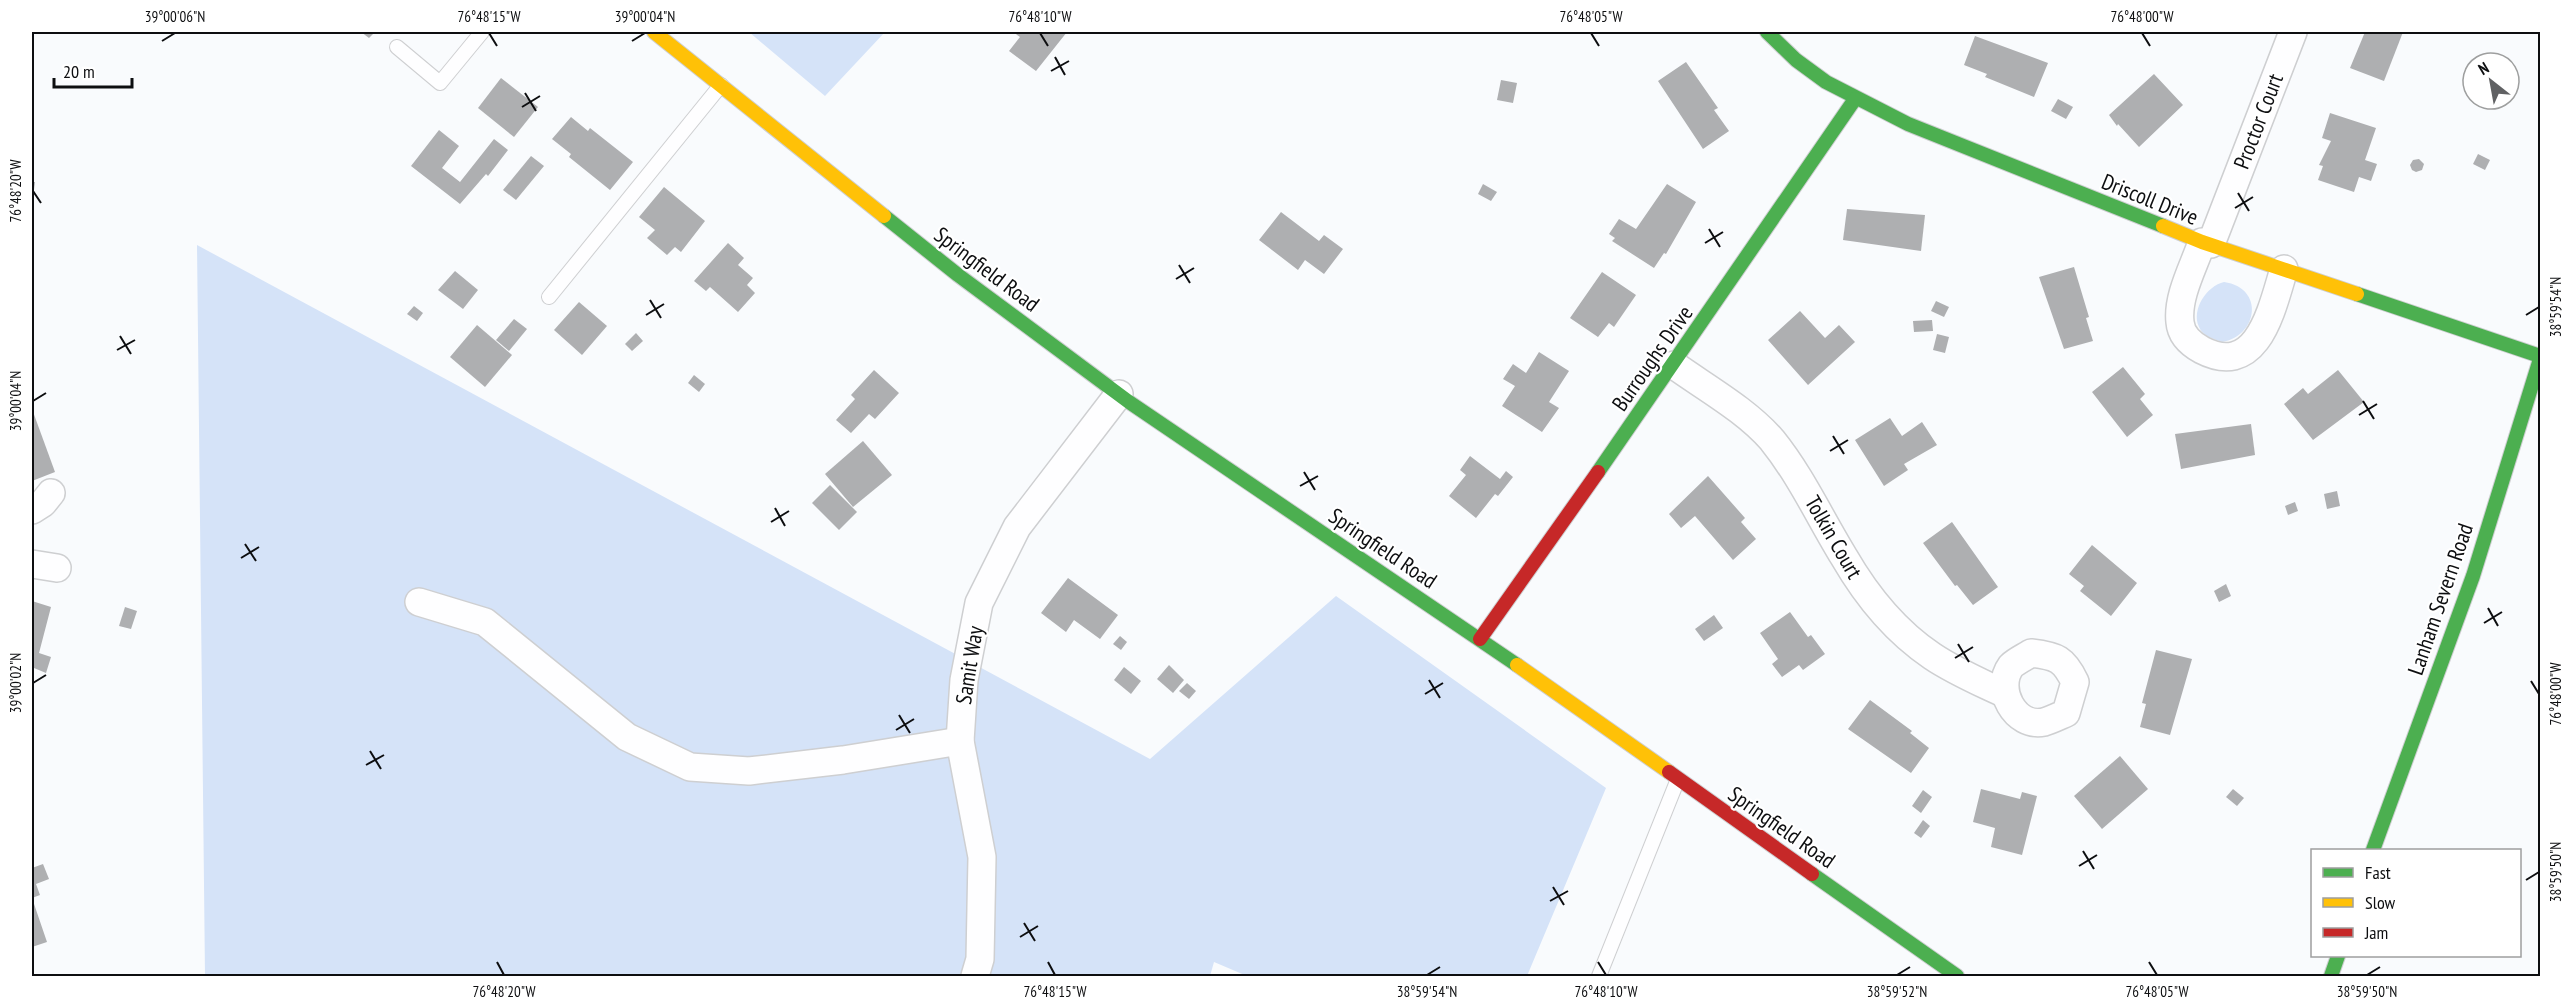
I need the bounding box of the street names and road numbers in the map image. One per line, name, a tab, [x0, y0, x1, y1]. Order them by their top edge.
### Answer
street label: Proctor Court	[2227, 69, 2289, 173]
street label: Driscoll Drive	[2098, 167, 2202, 231]
street label: Springfield Road	[929, 220, 1045, 318]
street label: Burroughs Drive	[1605, 300, 1699, 416]
street label: Tolkin Court	[1799, 491, 1869, 583]
street label: Springfield Road	[1324, 502, 1442, 594]
street label: Lanham Severn Road	[2401, 520, 2479, 678]
street label: Samit Way	[949, 623, 989, 706]
street label: Springfield Road	[1723, 780, 1841, 874]

